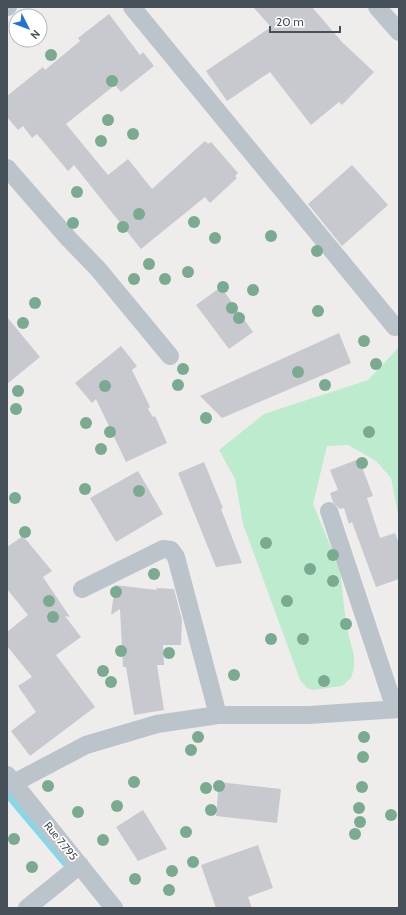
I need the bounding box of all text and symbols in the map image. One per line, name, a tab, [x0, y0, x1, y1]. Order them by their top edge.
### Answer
north arrow	[8, 8, 48, 48]
scale bar	[270, 8, 340, 34]
text: 20 m	[276, 14, 304, 29]
text: N	[28, 27, 43, 42]
street label: Rue 7.795	[41, 819, 81, 863]

